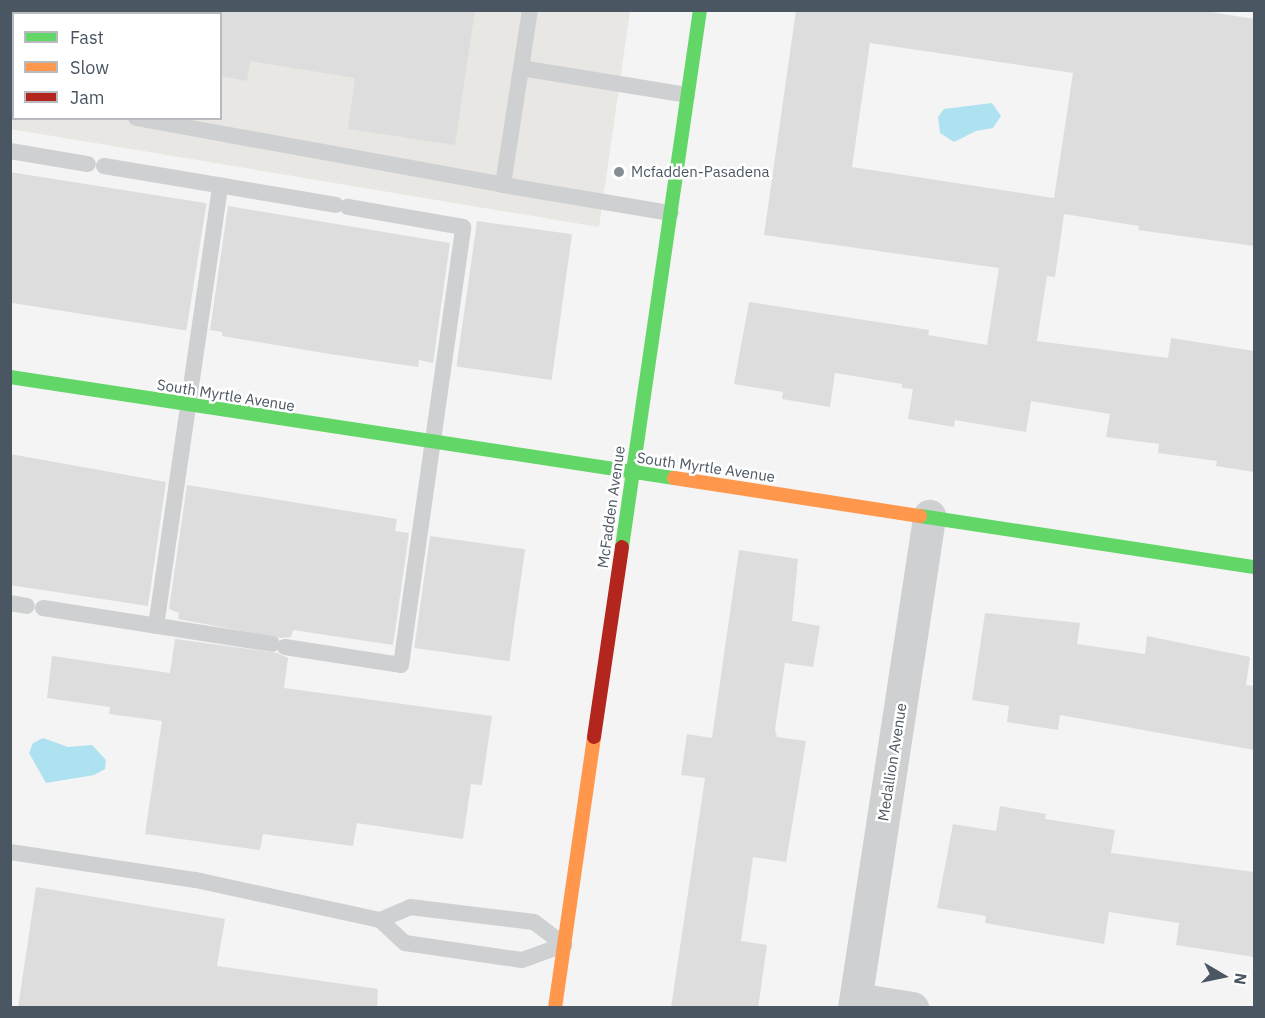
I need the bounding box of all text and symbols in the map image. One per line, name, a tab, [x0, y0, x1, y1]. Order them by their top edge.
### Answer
legend	[12, 12, 222, 120]
text: Fast	[70, 26, 104, 49]
text: Slow	[70, 56, 109, 79]
text: Jam	[70, 86, 105, 109]
place label: Mcfadden-Pasadena	[631, 163, 769, 181]
marker: Mcfadden-Pasadena	[612, 165, 626, 179]
street label: South Myrtle Avenue	[156, 375, 296, 415]
street label: McFadden Avenue	[594, 445, 628, 569]
street label: South Myrtle Avenue	[636, 448, 776, 486]
street label: Medallion Avenue	[874, 702, 910, 822]
north arrow	[1193, 946, 1253, 1006]
text: N	[1230, 972, 1252, 986]

